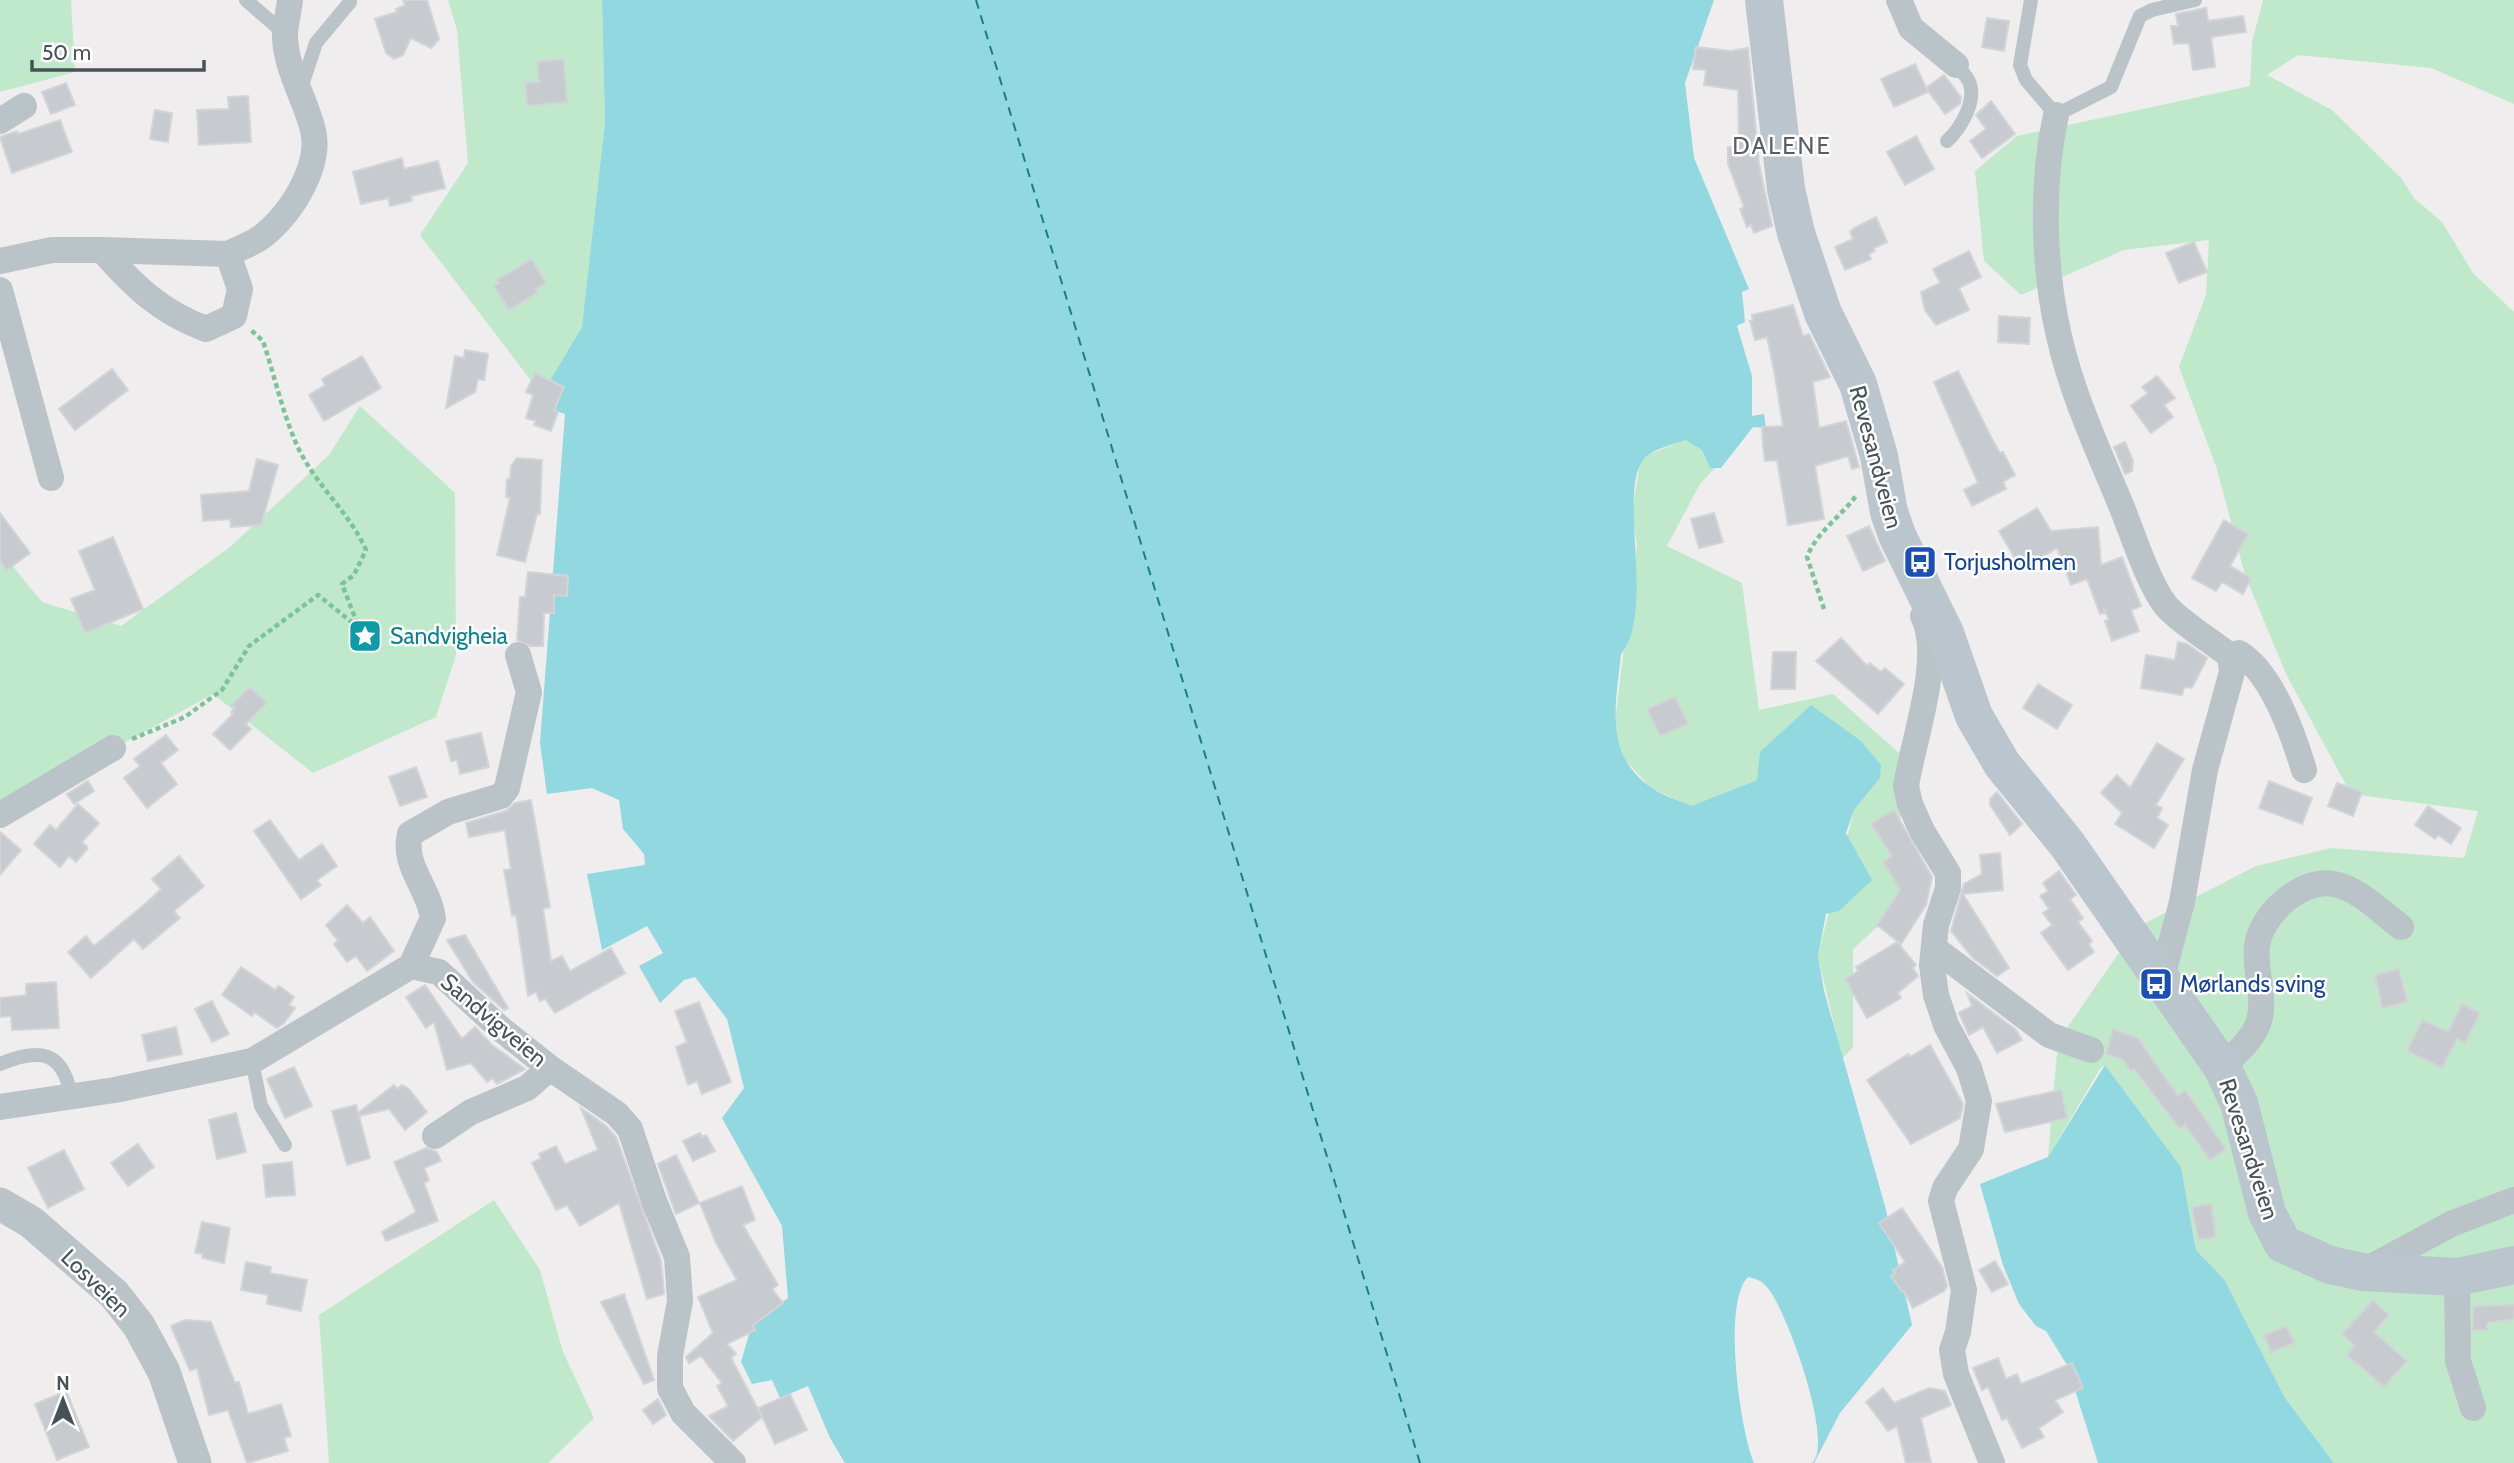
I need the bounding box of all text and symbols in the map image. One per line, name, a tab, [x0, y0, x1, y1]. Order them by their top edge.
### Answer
scale bar	[32, 28, 203, 72]
text: 50 m	[42, 40, 91, 65]
district label: DALENE	[1732, 131, 1832, 160]
street label: Revesandveien	[1844, 383, 1908, 531]
bus stop icon: Torjusholmen	[1901, 543, 1939, 581]
place label: Torjusholmen	[1944, 548, 2076, 576]
place icon: Sandvigheia	[346, 617, 384, 655]
place label: Sandvigheia	[390, 622, 508, 650]
bus stop icon: Mørlands sving	[2137, 965, 2175, 1003]
street label: Sandvigveien	[435, 967, 553, 1073]
place label: Mørlands sving	[2180, 970, 2326, 998]
street label: Revesandveien	[2213, 1075, 2285, 1223]
street label: Losveien	[55, 1243, 137, 1323]
north arrow	[28, 1365, 98, 1435]
text: N	[56, 1372, 70, 1395]

